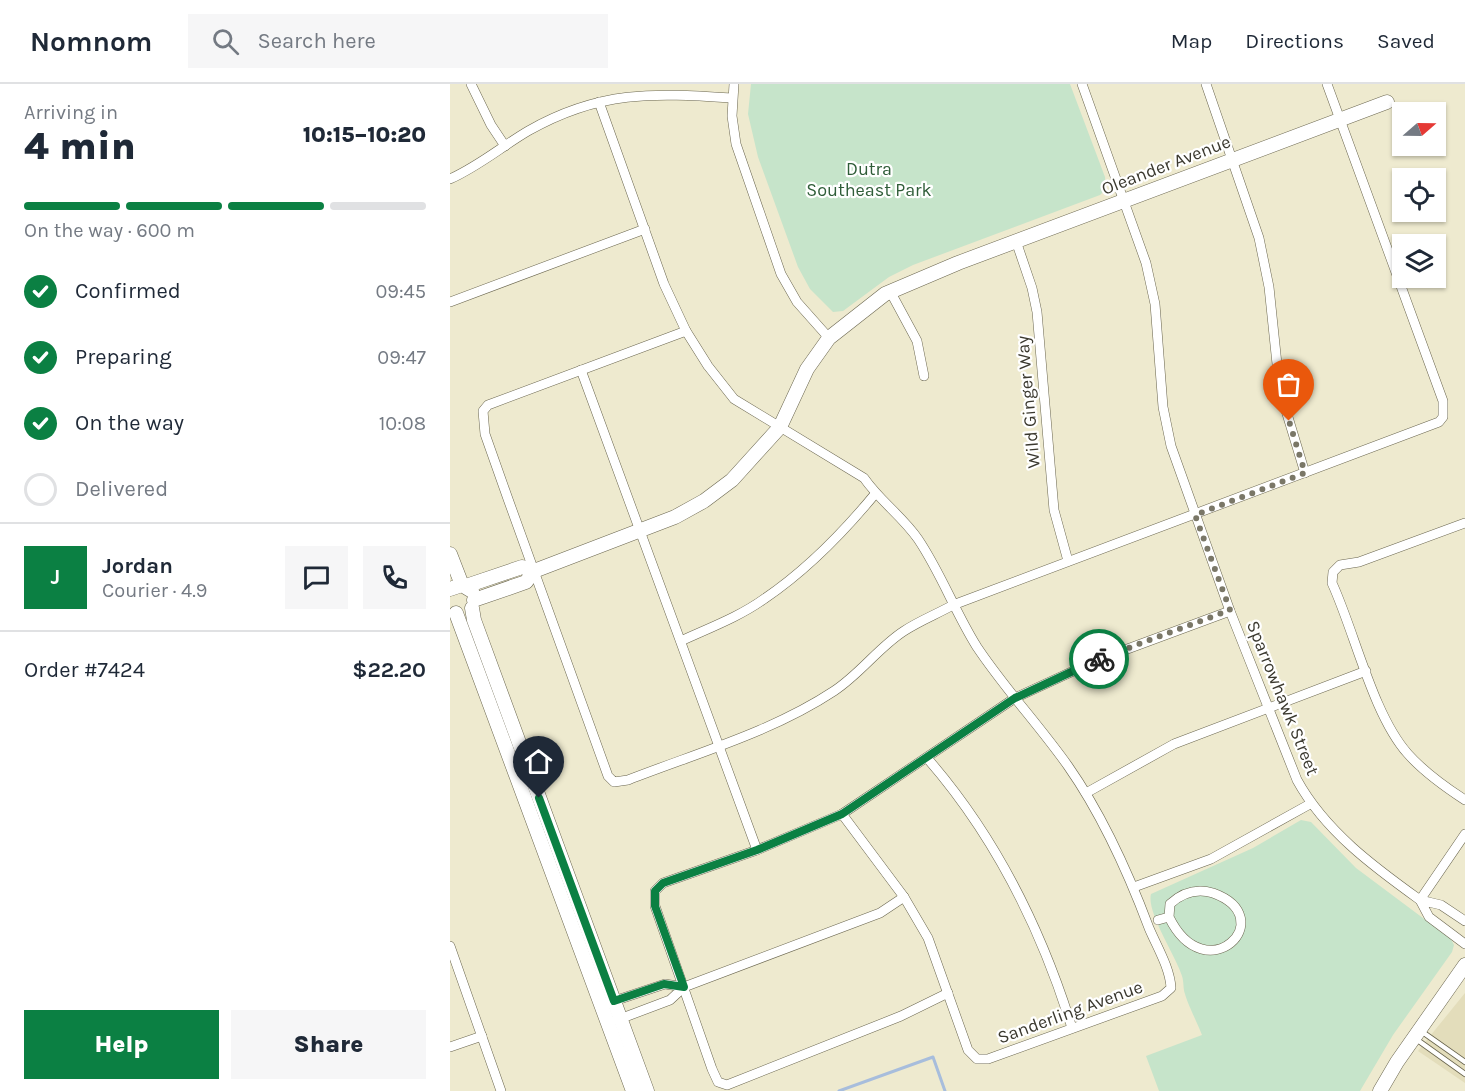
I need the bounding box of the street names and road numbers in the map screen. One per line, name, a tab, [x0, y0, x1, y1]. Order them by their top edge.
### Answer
street label: Oleander Avenue	[1098, 130, 1234, 200]
street label: Wild Ginger Way	[1011, 334, 1045, 469]
street label: Sparrowhawk Street	[1242, 617, 1324, 779]
street label: Sanderling Avenue	[994, 975, 1146, 1049]

